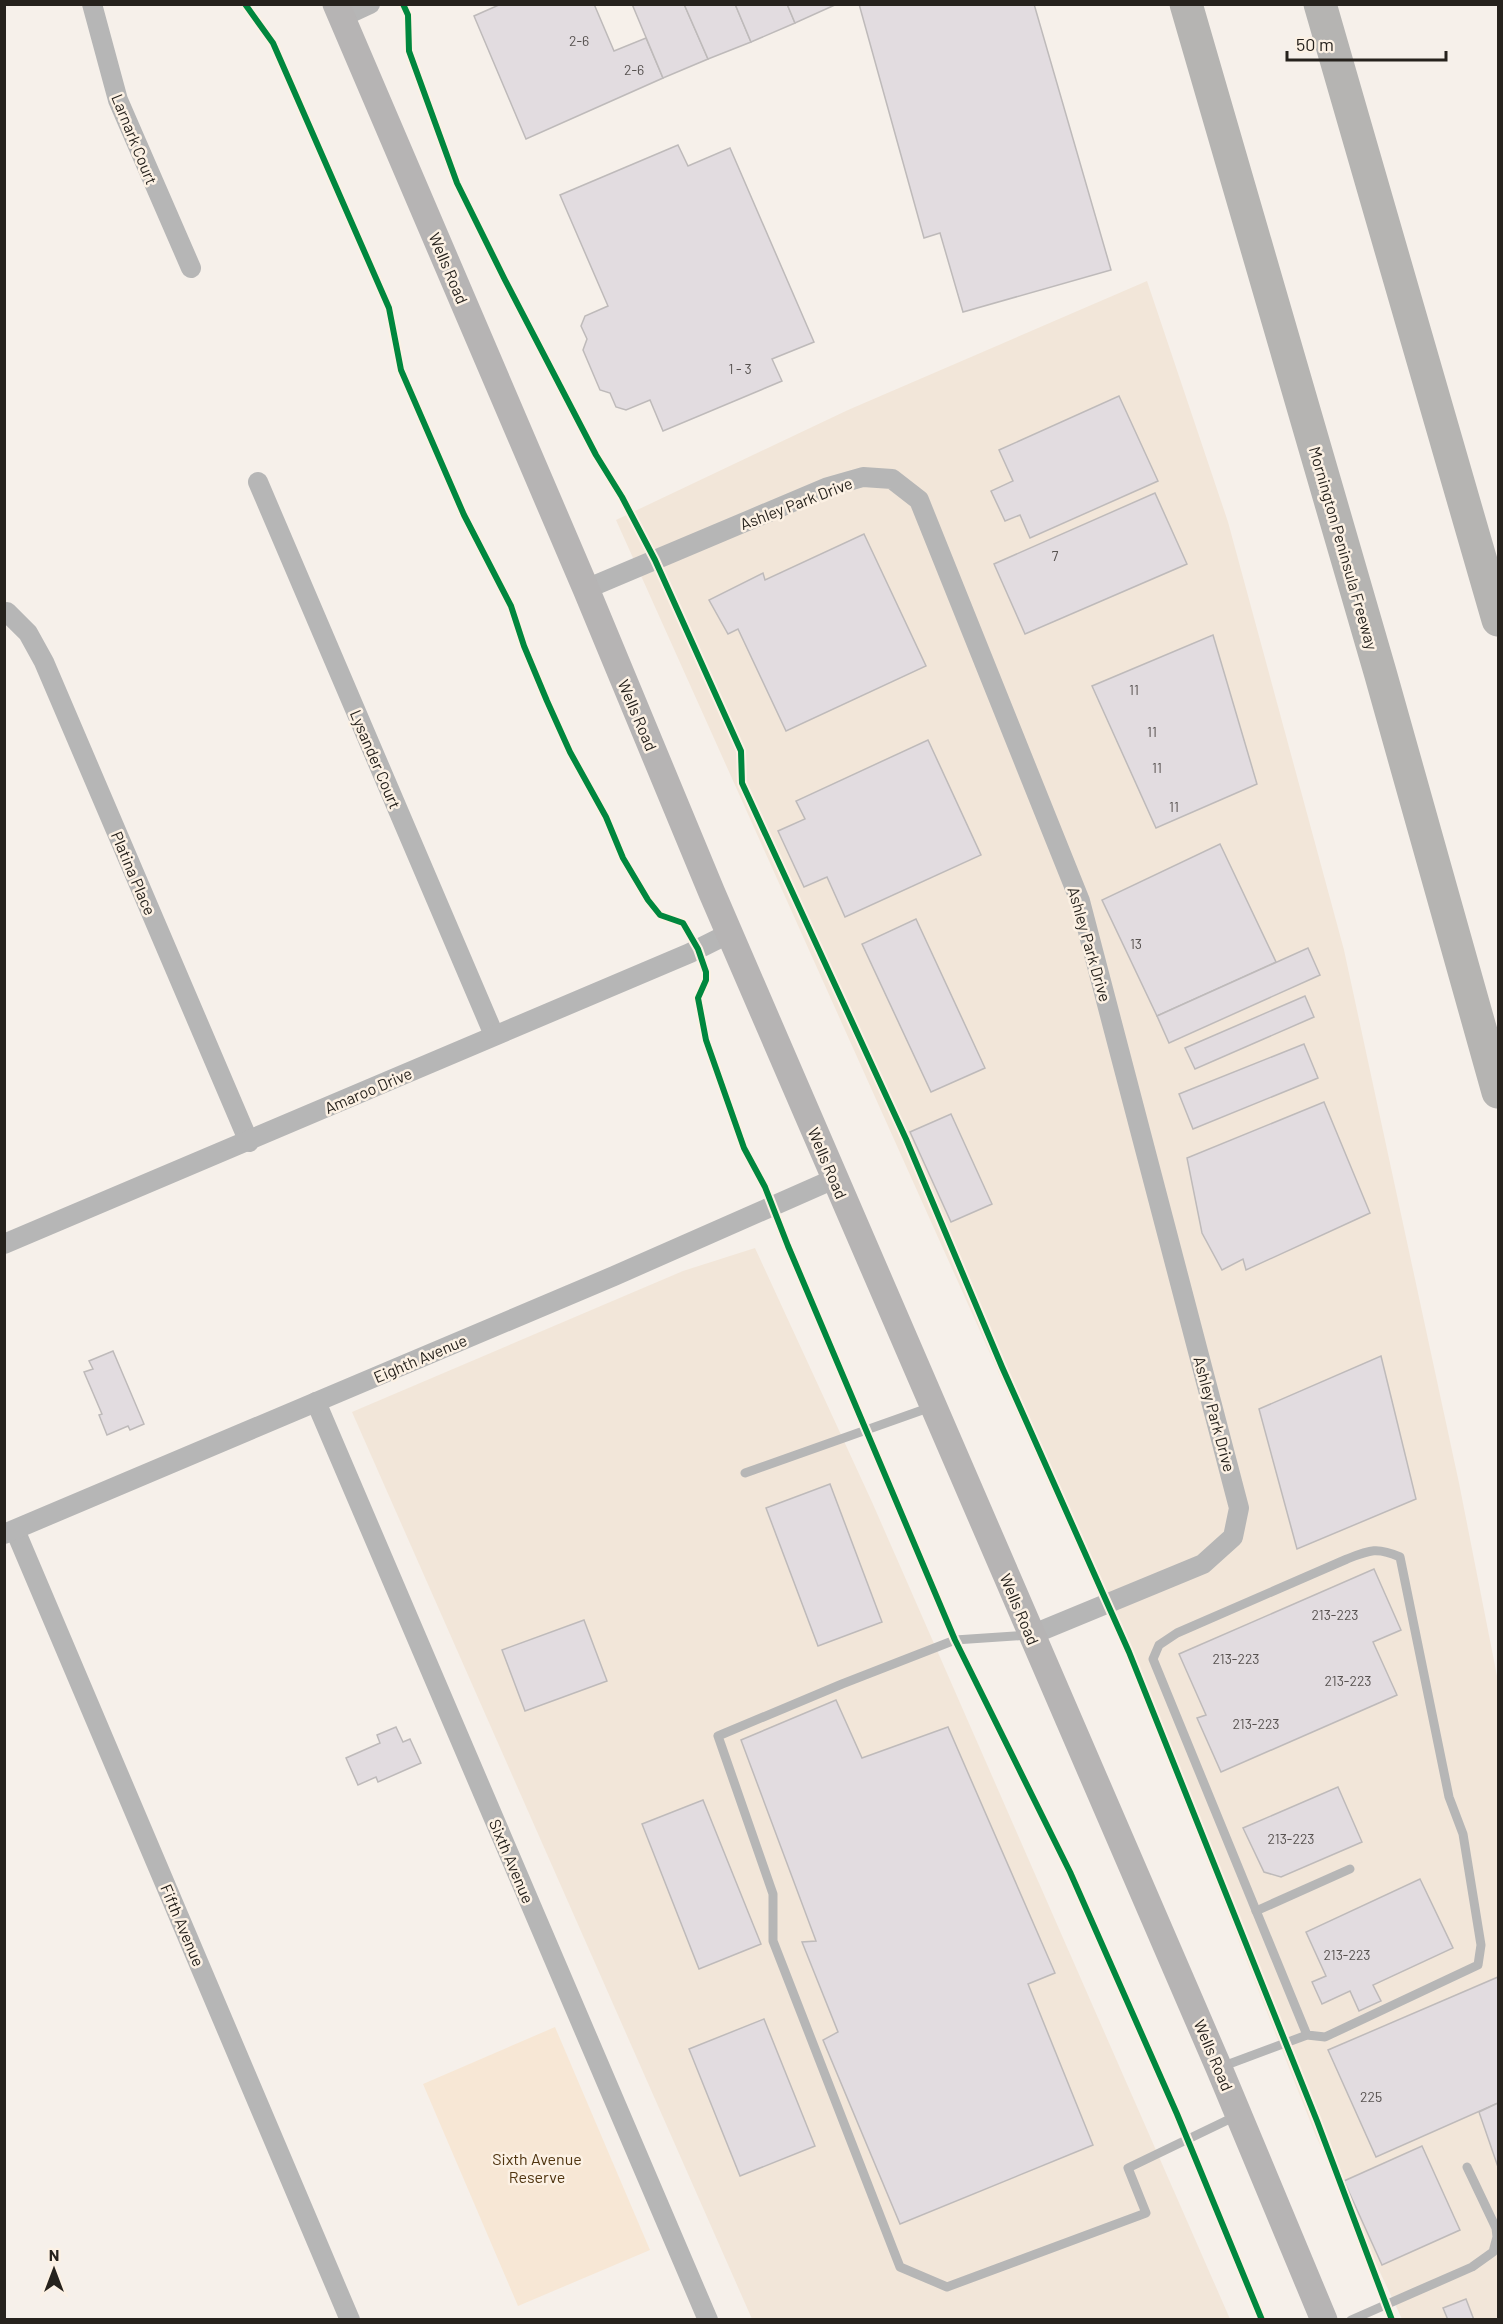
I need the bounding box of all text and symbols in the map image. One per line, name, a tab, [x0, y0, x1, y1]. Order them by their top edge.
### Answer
scale bar	[1287, 24, 1446, 62]
house number: 2-6	[569, 32, 589, 49]
text: 50 m	[1296, 33, 1334, 55]
house number: 2-6	[624, 61, 644, 78]
street label: Larnark Court	[108, 91, 162, 187]
street label: Wells Road	[426, 230, 472, 306]
house number: 1 - 3	[728, 360, 752, 377]
street label: Mornington Peninsula Freeway	[1306, 444, 1382, 652]
street label: Ashley Park Drive	[737, 473, 855, 533]
house number: 7	[1052, 547, 1059, 564]
street label: Wells Road	[615, 677, 661, 753]
house number: 11	[1129, 681, 1139, 698]
street label: Lysander Court	[347, 707, 405, 811]
house number: 11	[1147, 723, 1157, 740]
house number: 11	[1152, 759, 1162, 776]
house number: 11	[1169, 798, 1179, 815]
street label: Platina Place	[108, 828, 160, 918]
street label: Ashley Park Drive	[1064, 884, 1116, 1004]
house number: 13	[1130, 935, 1142, 952]
street label: Amaroo Drive	[321, 1063, 415, 1117]
street label: Wells Road	[805, 1125, 851, 1201]
street label: Eighth Avenue	[371, 1330, 469, 1386]
street label: Ashley Park Drive	[1190, 1354, 1240, 1474]
street label: Wells Road	[997, 1571, 1043, 1647]
house number: 213-223	[1311, 1606, 1359, 1623]
house number: 213-223	[1212, 1650, 1260, 1667]
house number: 213-223	[1324, 1672, 1372, 1689]
house number: 213-223	[1232, 1715, 1280, 1732]
street label: Sixth Avenue	[486, 1816, 538, 1906]
house number: 213-223	[1267, 1830, 1315, 1847]
street label: Fifth Avenue	[157, 1881, 209, 1969]
house number: 213-223	[1323, 1946, 1371, 1963]
street label: Wells Road	[1191, 2017, 1237, 2093]
house number: 225	[1360, 2088, 1382, 2105]
park label: Sixth Avenue Reserve	[492, 2149, 582, 2186]
north arrow	[24, 2240, 84, 2300]
text: N	[49, 2245, 59, 2264]

